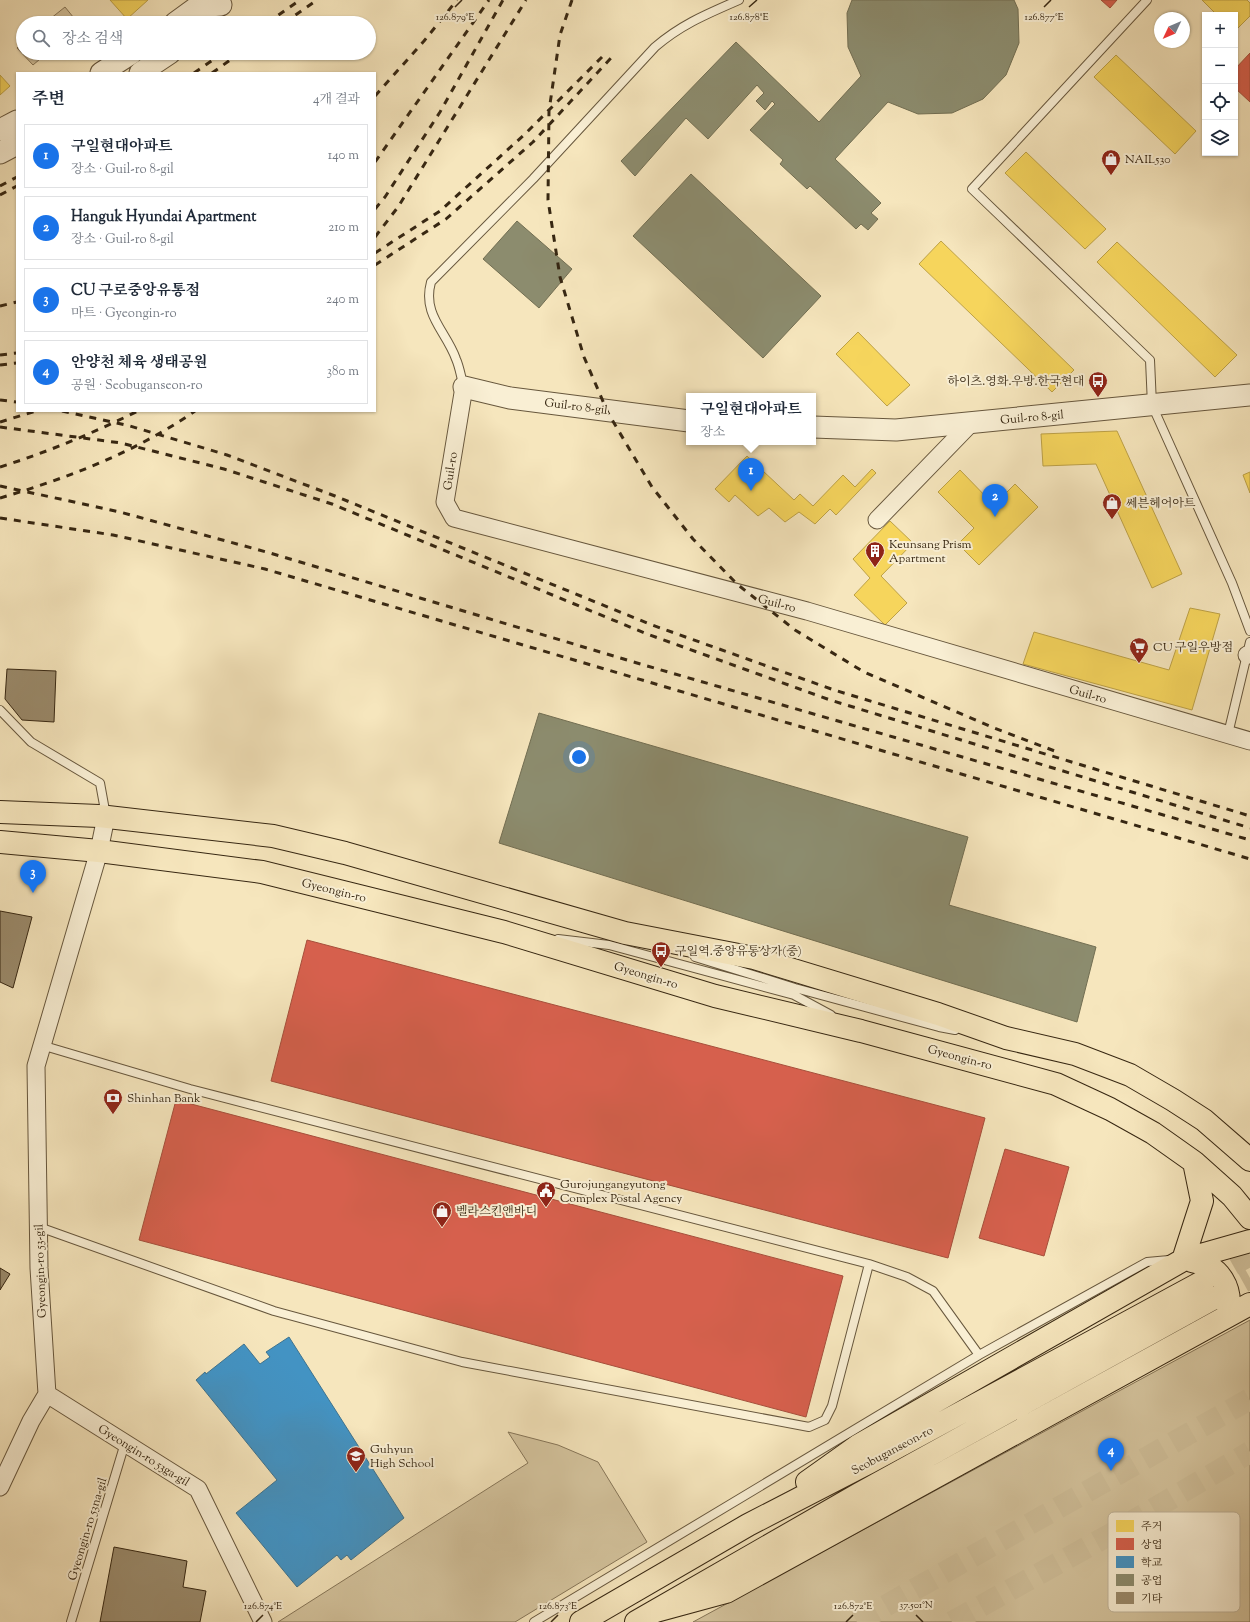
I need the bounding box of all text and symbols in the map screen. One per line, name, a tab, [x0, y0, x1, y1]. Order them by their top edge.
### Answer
text: 126.879°E	[436, 10, 474, 25]
text: 126.878°E	[729, 10, 769, 25]
text: 126.877°E	[1024, 10, 1064, 25]
north arrow	[1154, 12, 1190, 48]
map controls	[1202, 12, 1238, 156]
button: +	[1202, 12, 1238, 48]
search box	[16, 16, 376, 60]
icon: search	[30, 27, 52, 49]
text: 장소 검색	[62, 29, 123, 50]
button: −	[1202, 48, 1238, 84]
button: locate	[1202, 84, 1238, 120]
text: 주변	[32, 88, 65, 112]
text: 4개 결과	[313, 91, 360, 109]
button: layers	[1202, 120, 1238, 156]
text: 구일현대아파트	[71, 137, 172, 158]
text: 1	[44, 147, 48, 165]
text: 140 m	[328, 147, 359, 165]
shop icon: NAIL530	[1100, 148, 1122, 176]
place label: NAIL530	[1125, 151, 1171, 169]
text: 장소 · Guil-ro 8-gil	[71, 161, 174, 179]
text: Hanguk Hyundai Apartment	[71, 207, 256, 228]
text: 2	[43, 219, 49, 237]
text: 210 m	[328, 219, 359, 237]
text: 장소 · Guil-ro 8-gil	[71, 231, 174, 249]
text: CU 구로중앙유통점	[71, 281, 200, 302]
text: 3	[43, 291, 49, 309]
text: 240 m	[326, 291, 359, 309]
text: 마트 · Gyeongin-ro	[71, 305, 177, 323]
text: 안양천 체육 생태공원	[71, 353, 208, 374]
text: 4	[43, 363, 49, 381]
text: 380 m	[327, 363, 359, 381]
bus stop icon: 하이츠.영화.우방.한국현대	[1087, 370, 1109, 398]
place label: 하이츠.영화.우방.한국현대	[947, 373, 1084, 391]
text: 공원 · Seobuganseon-ro	[71, 377, 203, 395]
popup	[686, 393, 816, 445]
street label: Guil-ro 8-gil	[543, 394, 609, 420]
text: 구일현대아파트	[700, 400, 802, 421]
street label: Guil-ro 8-gil	[1000, 406, 1065, 430]
text: 장소	[700, 424, 725, 442]
street label: Guil-ro	[439, 450, 463, 492]
pin: 1	[738, 458, 764, 491]
pin: 2	[982, 484, 1008, 517]
shop icon: 쎄븐헤어아트	[1101, 492, 1123, 520]
place label: 쎄븐헤어아트	[1126, 495, 1196, 513]
place label: Keunsang Prism Apartment	[889, 536, 972, 568]
building icon: Keunsang Prism Apartment	[864, 540, 886, 568]
street label: Guil-ro	[756, 590, 798, 618]
supermarket icon: CU 구일우방점	[1128, 636, 1150, 664]
place label: CU 구일우방점	[1153, 639, 1233, 657]
street label: Guil-ro	[1067, 681, 1109, 709]
your location	[569, 747, 589, 767]
pin: 3	[20, 860, 46, 893]
street label: Gyeongin-ro	[300, 874, 368, 908]
bus stop icon: 구일역.중앙유통상가(중)	[650, 940, 672, 968]
place label: 구일역.중앙유통상가(중)	[675, 943, 802, 961]
street label: Gyeongin-ro	[611, 958, 680, 994]
street label: Gyeongin-ro	[925, 1041, 994, 1075]
bank icon: Shinhan Bank	[102, 1087, 124, 1115]
place label: Shinhan Bank	[127, 1090, 201, 1108]
place label: Gurojungangyutong Complex Postal Agency	[560, 1176, 682, 1208]
public building icon: Gurojungangyutong Complex Postal Agency	[535, 1180, 557, 1208]
shop icon: 벨라스킨앤바디	[431, 1200, 453, 1228]
place label: 벨라스킨앤바디	[456, 1203, 537, 1221]
street label: Gyeongin-ro 53-gil	[30, 1223, 52, 1318]
street label: Gyeongin-ro 53ga-gil	[94, 1420, 193, 1492]
street label: Seobuganseon-ro	[848, 1422, 937, 1480]
pin: 4	[1098, 1438, 1124, 1471]
place label: Guhyun High School	[370, 1441, 435, 1473]
school or university icon: Guhyun High School	[345, 1445, 367, 1473]
street label: Gyeongin-ro 53na-gil	[64, 1475, 112, 1583]
legend	[1108, 1512, 1240, 1612]
text: 주거	[1141, 1519, 1162, 1535]
text: 상업	[1141, 1537, 1162, 1553]
text: 학교	[1141, 1555, 1163, 1571]
text: 공업	[1141, 1573, 1162, 1589]
text: 기타	[1141, 1591, 1163, 1607]
text: 37.501°N	[899, 1598, 933, 1613]
text: 126.874°E	[244, 1599, 282, 1614]
text: 126.873°E	[539, 1599, 577, 1614]
text: 126.872°E	[834, 1599, 872, 1614]

